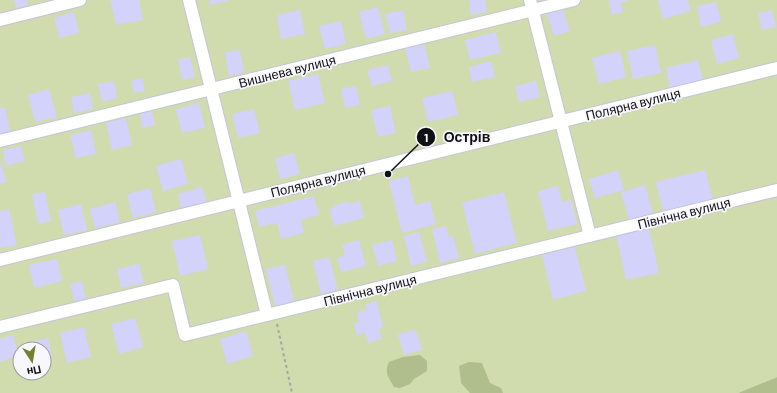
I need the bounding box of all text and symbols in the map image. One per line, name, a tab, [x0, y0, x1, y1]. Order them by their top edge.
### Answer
street label: Вишнева вулиця	[237, 51, 337, 91]
street label: Полярна вулиця	[584, 84, 682, 124]
callout: Острів	[416, 124, 498, 150]
text: Острів	[444, 128, 491, 145]
text: 1	[424, 130, 428, 144]
street label: Полярна вулиця	[269, 161, 367, 201]
street label: Північна вулиця	[636, 194, 732, 232]
street label: Північна вулиця	[322, 271, 418, 309]
north arrow	[12, 341, 52, 381]
text: Пн	[26, 363, 43, 379]

